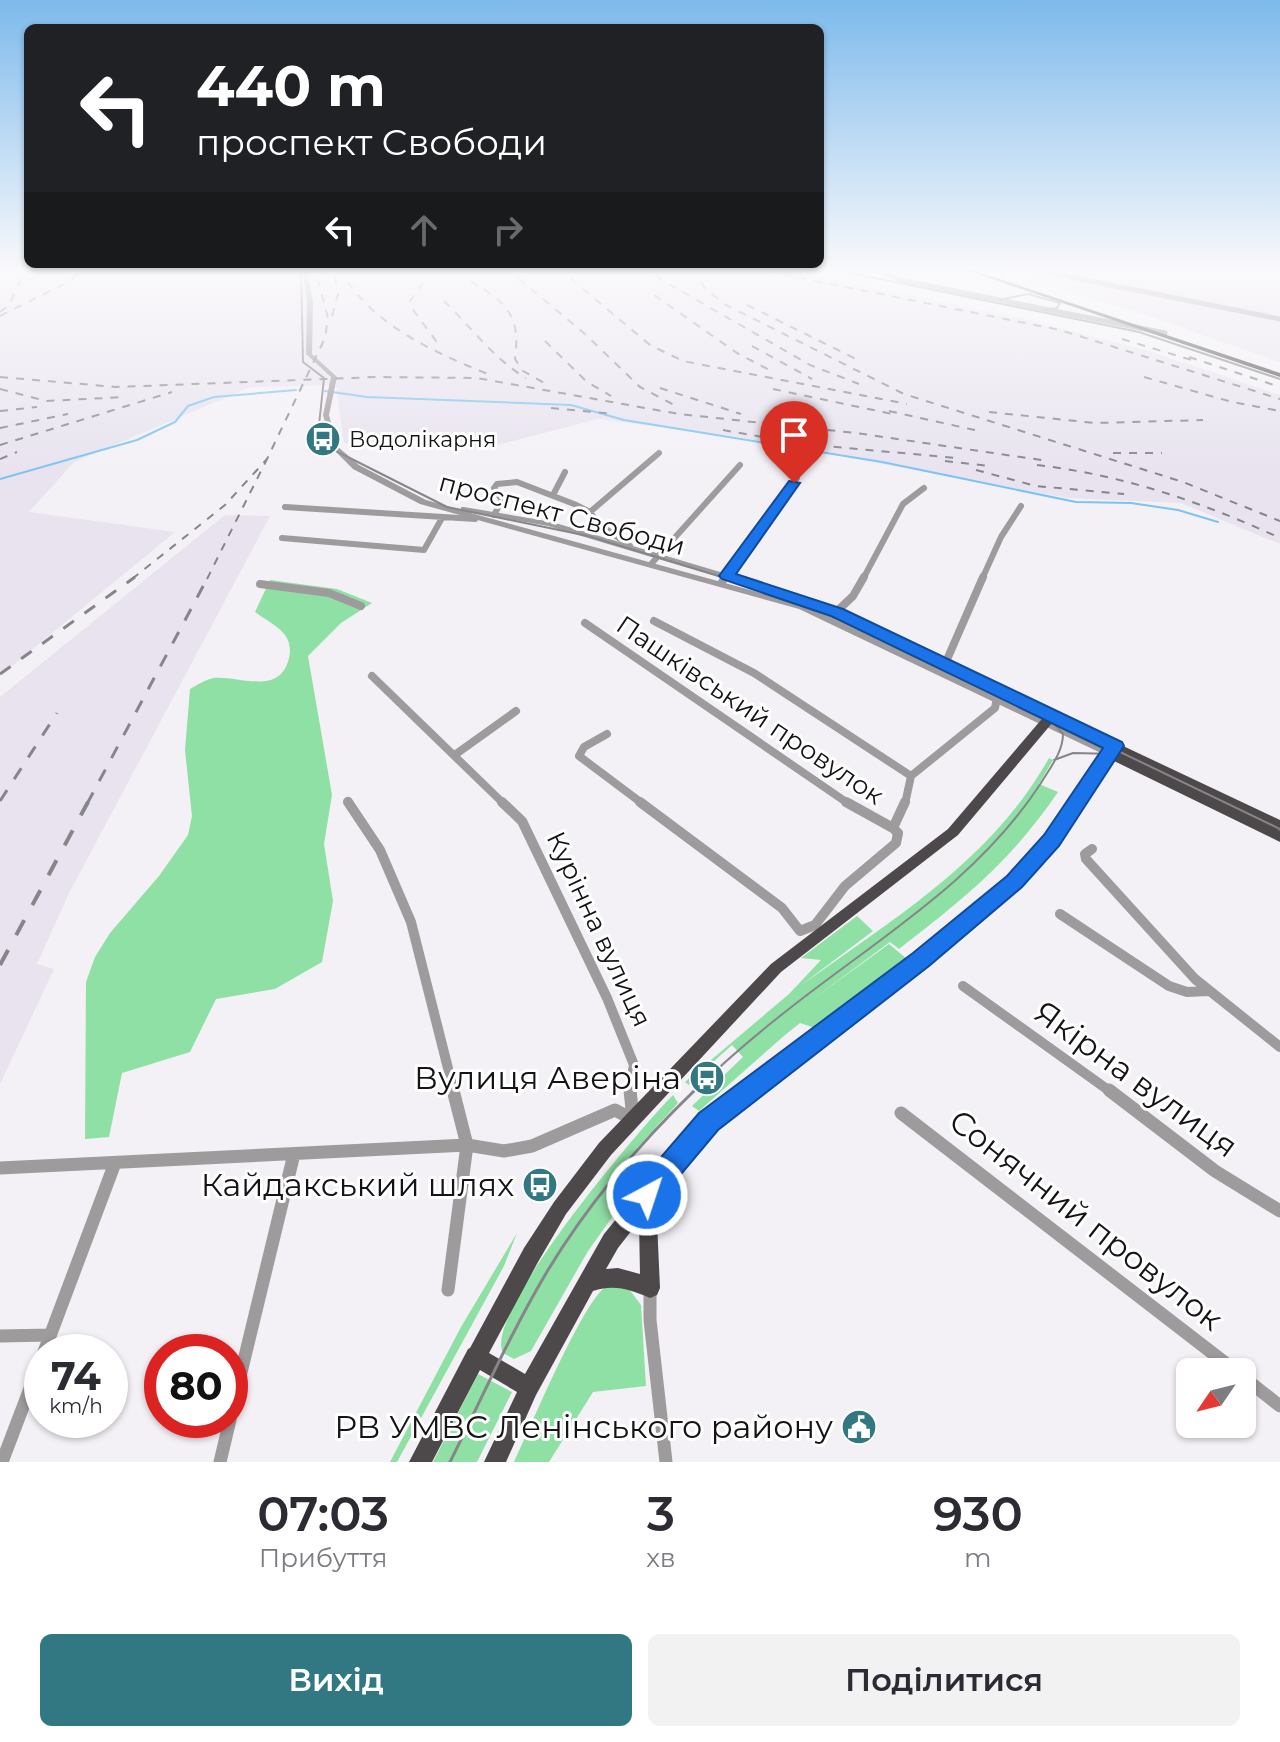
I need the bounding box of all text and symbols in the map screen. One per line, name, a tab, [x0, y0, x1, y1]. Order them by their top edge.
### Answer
text: 440 m	[196, 52, 386, 120]
icon: left	[64, 56, 168, 160]
text: проспект Свободи	[196, 120, 547, 164]
icon: left	[318, 208, 362, 252]
icon: ahead	[402, 208, 446, 252]
icon: right	[486, 208, 530, 252]
pin	[760, 401, 828, 483]
icon: arrive	[772, 413, 816, 457]
bus stop icon: Водолікарня	[304, 420, 342, 458]
place label: Водолікарня	[349, 426, 496, 453]
street label: проспект Свободи	[435, 466, 689, 562]
street label: Пашківський провулок	[610, 609, 890, 811]
street label: Курінна вулиця	[540, 826, 658, 1032]
street label: Якірна вулиця	[1027, 992, 1245, 1165]
place label: Вулиця Аверіна	[414, 1058, 681, 1097]
bus stop icon: Вулиця Аверіна	[688, 1059, 726, 1097]
street label: Сонячний провулок	[942, 1101, 1231, 1339]
position arrow	[605, 1153, 689, 1237]
place label: Кайдакський шлях	[201, 1165, 514, 1204]
bus stop icon: Кайдакський шлях	[521, 1166, 559, 1204]
speed limit sign: 80	[144, 1334, 248, 1438]
text: 74	[51, 1351, 101, 1400]
north arrow	[1176, 1358, 1256, 1438]
map controls	[1176, 1358, 1256, 1438]
text: km/h	[49, 1394, 103, 1418]
place label: РВ УМВС Ленінського району	[334, 1407, 833, 1446]
public building icon: РВ УМВС Ленінського району	[840, 1408, 878, 1446]
text: 07:03	[257, 1485, 389, 1543]
text: 3	[647, 1485, 675, 1543]
text: 930	[933, 1485, 1023, 1543]
text: Прибуття	[259, 1542, 388, 1574]
text: хв	[646, 1542, 676, 1574]
text: m	[964, 1542, 992, 1574]
button: Вихід	[40, 1634, 632, 1726]
button: Поділитися	[648, 1634, 1240, 1726]

